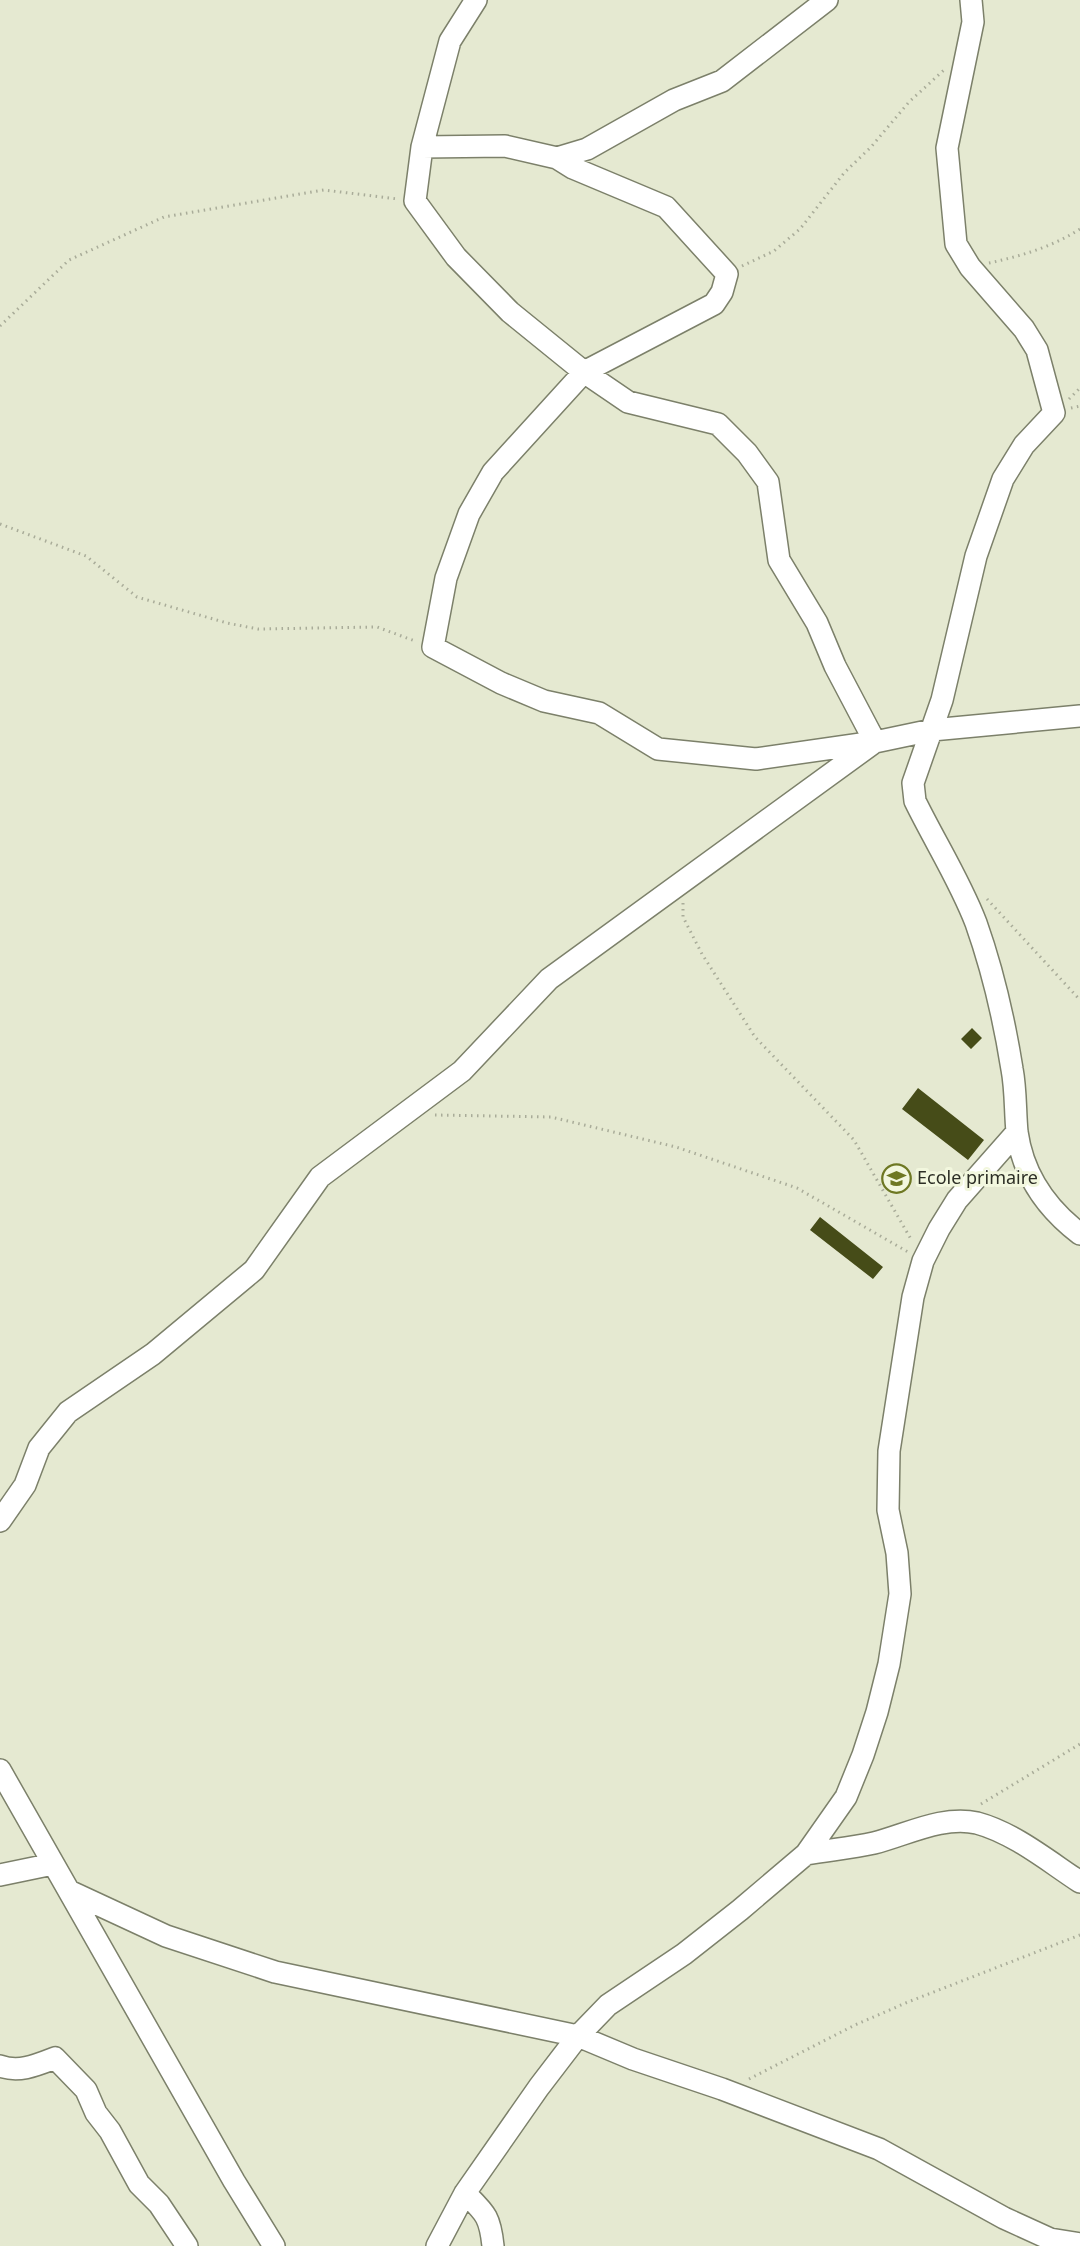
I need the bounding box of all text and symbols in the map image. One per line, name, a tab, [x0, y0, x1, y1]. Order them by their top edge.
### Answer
school or university icon: Ecole primaire	[880, 1162, 912, 1194]
place label: Ecole primaire	[917, 1165, 1038, 1189]

